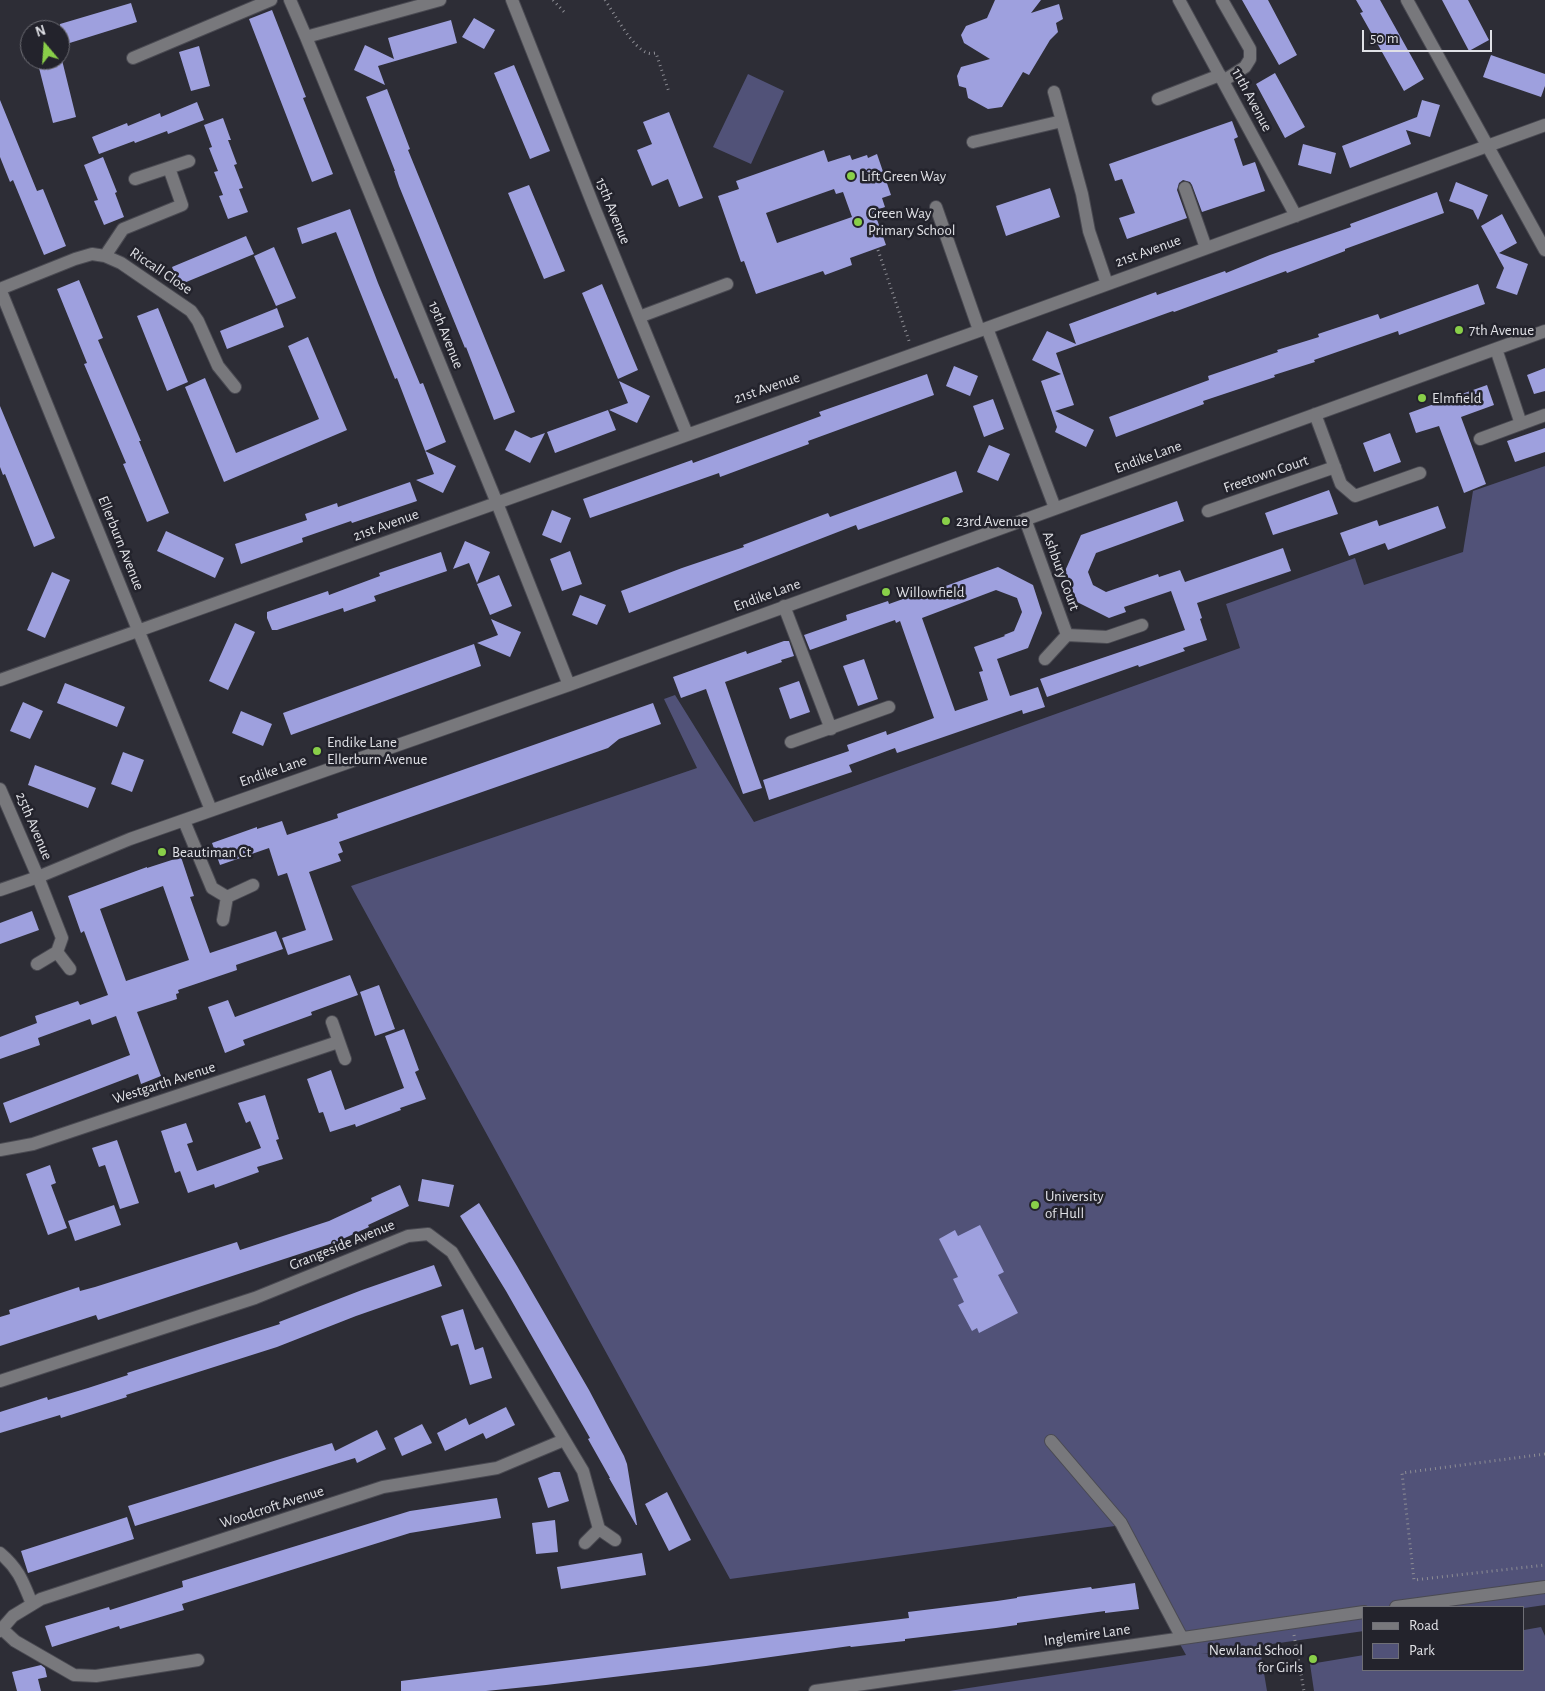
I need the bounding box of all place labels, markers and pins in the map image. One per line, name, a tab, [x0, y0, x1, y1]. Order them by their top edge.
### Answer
place label: Lift Green Way	[861, 167, 946, 185]
marker: Lift Green Way	[845, 170, 857, 182]
place label: Green Way Primary School	[868, 204, 956, 239]
marker: Green Way Primary School	[852, 216, 864, 228]
place label: 7th Avenue	[1469, 321, 1534, 339]
marker: 7th Avenue	[1453, 324, 1465, 336]
place label: Elmfield	[1432, 389, 1481, 407]
marker: Elmfield	[1416, 392, 1428, 404]
place label: 23rd Avenue	[956, 512, 1028, 530]
marker: 23rd Avenue	[940, 515, 952, 527]
place label: Willowfield	[896, 583, 964, 601]
marker: Willowfield	[880, 586, 892, 598]
place label: Endike Lane Ellerburn Avenue	[327, 733, 427, 768]
marker: Endike Lane Ellerburn Avenue	[311, 745, 323, 757]
place label: Beautiman Ct	[172, 843, 251, 861]
marker: Beautiman Ct	[156, 846, 168, 858]
place label: University of Hull	[1045, 1187, 1104, 1222]
marker: University of Hull	[1029, 1199, 1041, 1211]
place label: Newland School for Girls	[1209, 1641, 1303, 1676]
marker: Newland School for Girls	[1307, 1653, 1319, 1665]

